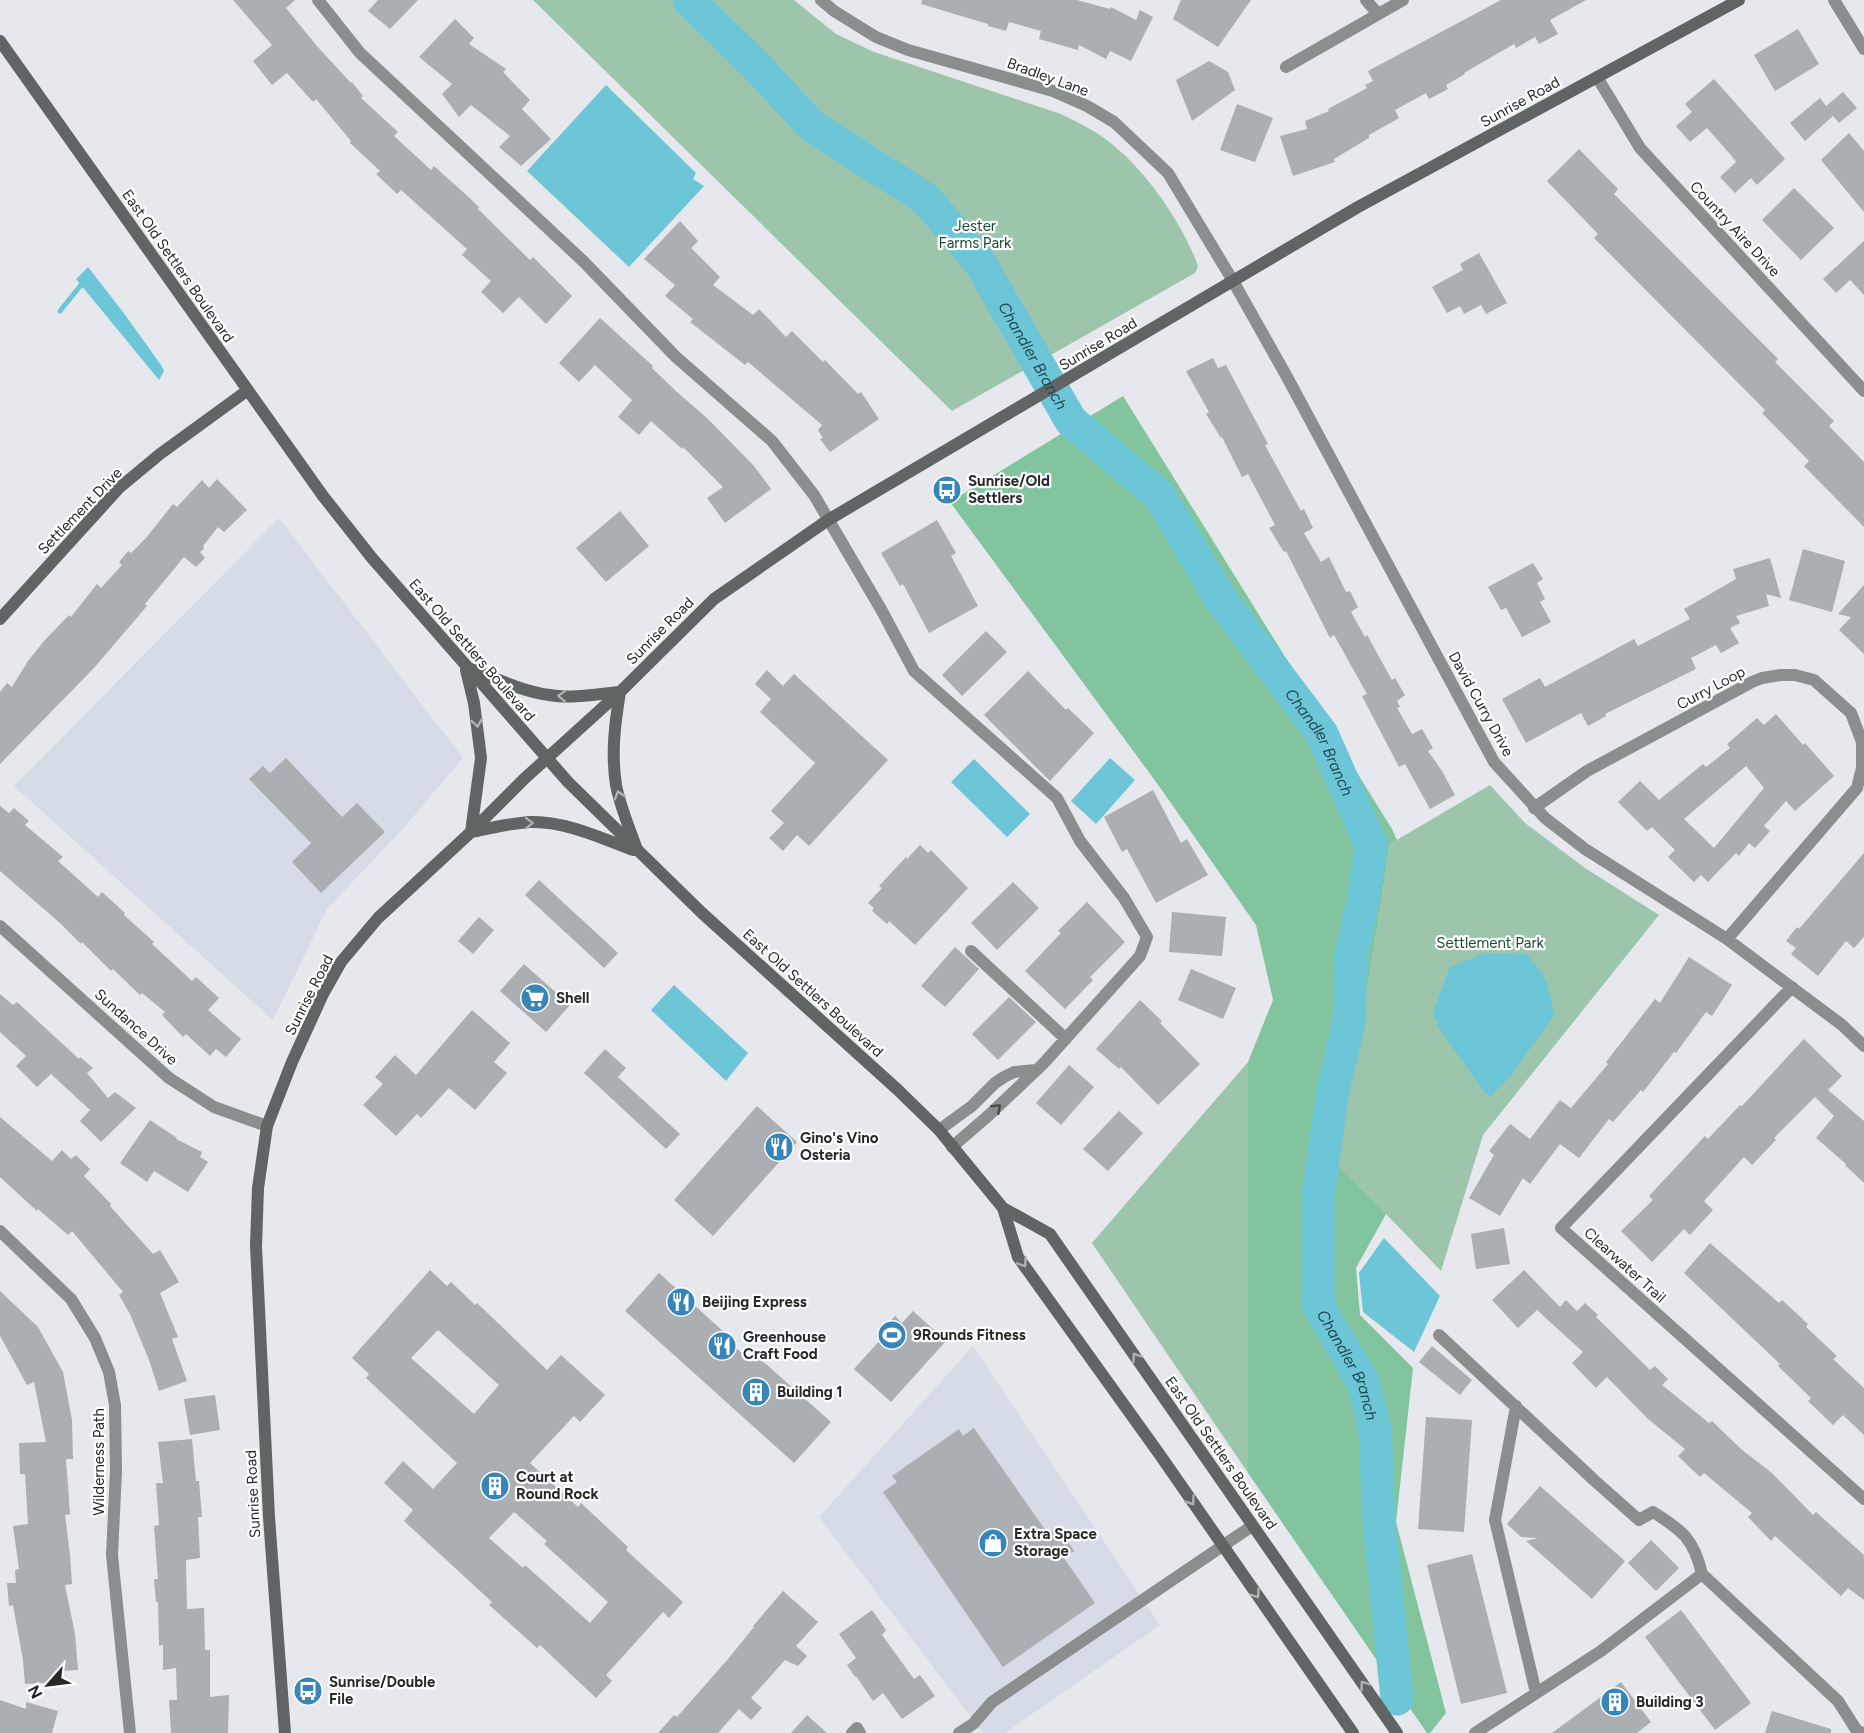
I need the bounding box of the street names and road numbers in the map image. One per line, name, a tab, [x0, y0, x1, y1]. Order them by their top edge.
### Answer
street label: Bradley Lane	[1005, 54, 1091, 100]
street label: Sunrise Road	[1477, 73, 1563, 131]
street label: Country Aire Drive	[1686, 178, 1784, 280]
street label: East Old Settlers Boulevard	[118, 186, 238, 346]
street label: Sunrise Road	[1056, 314, 1140, 374]
street label: Settlement Drive	[34, 464, 126, 558]
street label: East Old Settlers Boulevard	[405, 575, 539, 725]
street label: Sunrise Road	[623, 594, 697, 668]
street label: David Curry Drive	[1445, 648, 1517, 760]
street label: Curry Loop	[1674, 662, 1748, 714]
street label: East Old Settlers Boulevard	[739, 925, 887, 1061]
street label: Sunrise Road	[281, 952, 337, 1038]
street label: Sundance Drive	[91, 985, 181, 1069]
street label: Clearwater Trail	[1580, 1224, 1670, 1306]
street label: East Old Settlers Boulevard	[1161, 1373, 1281, 1533]
street label: Wilderness Path	[90, 1408, 108, 1516]
street label: Sunrise Road	[242, 1450, 264, 1538]

